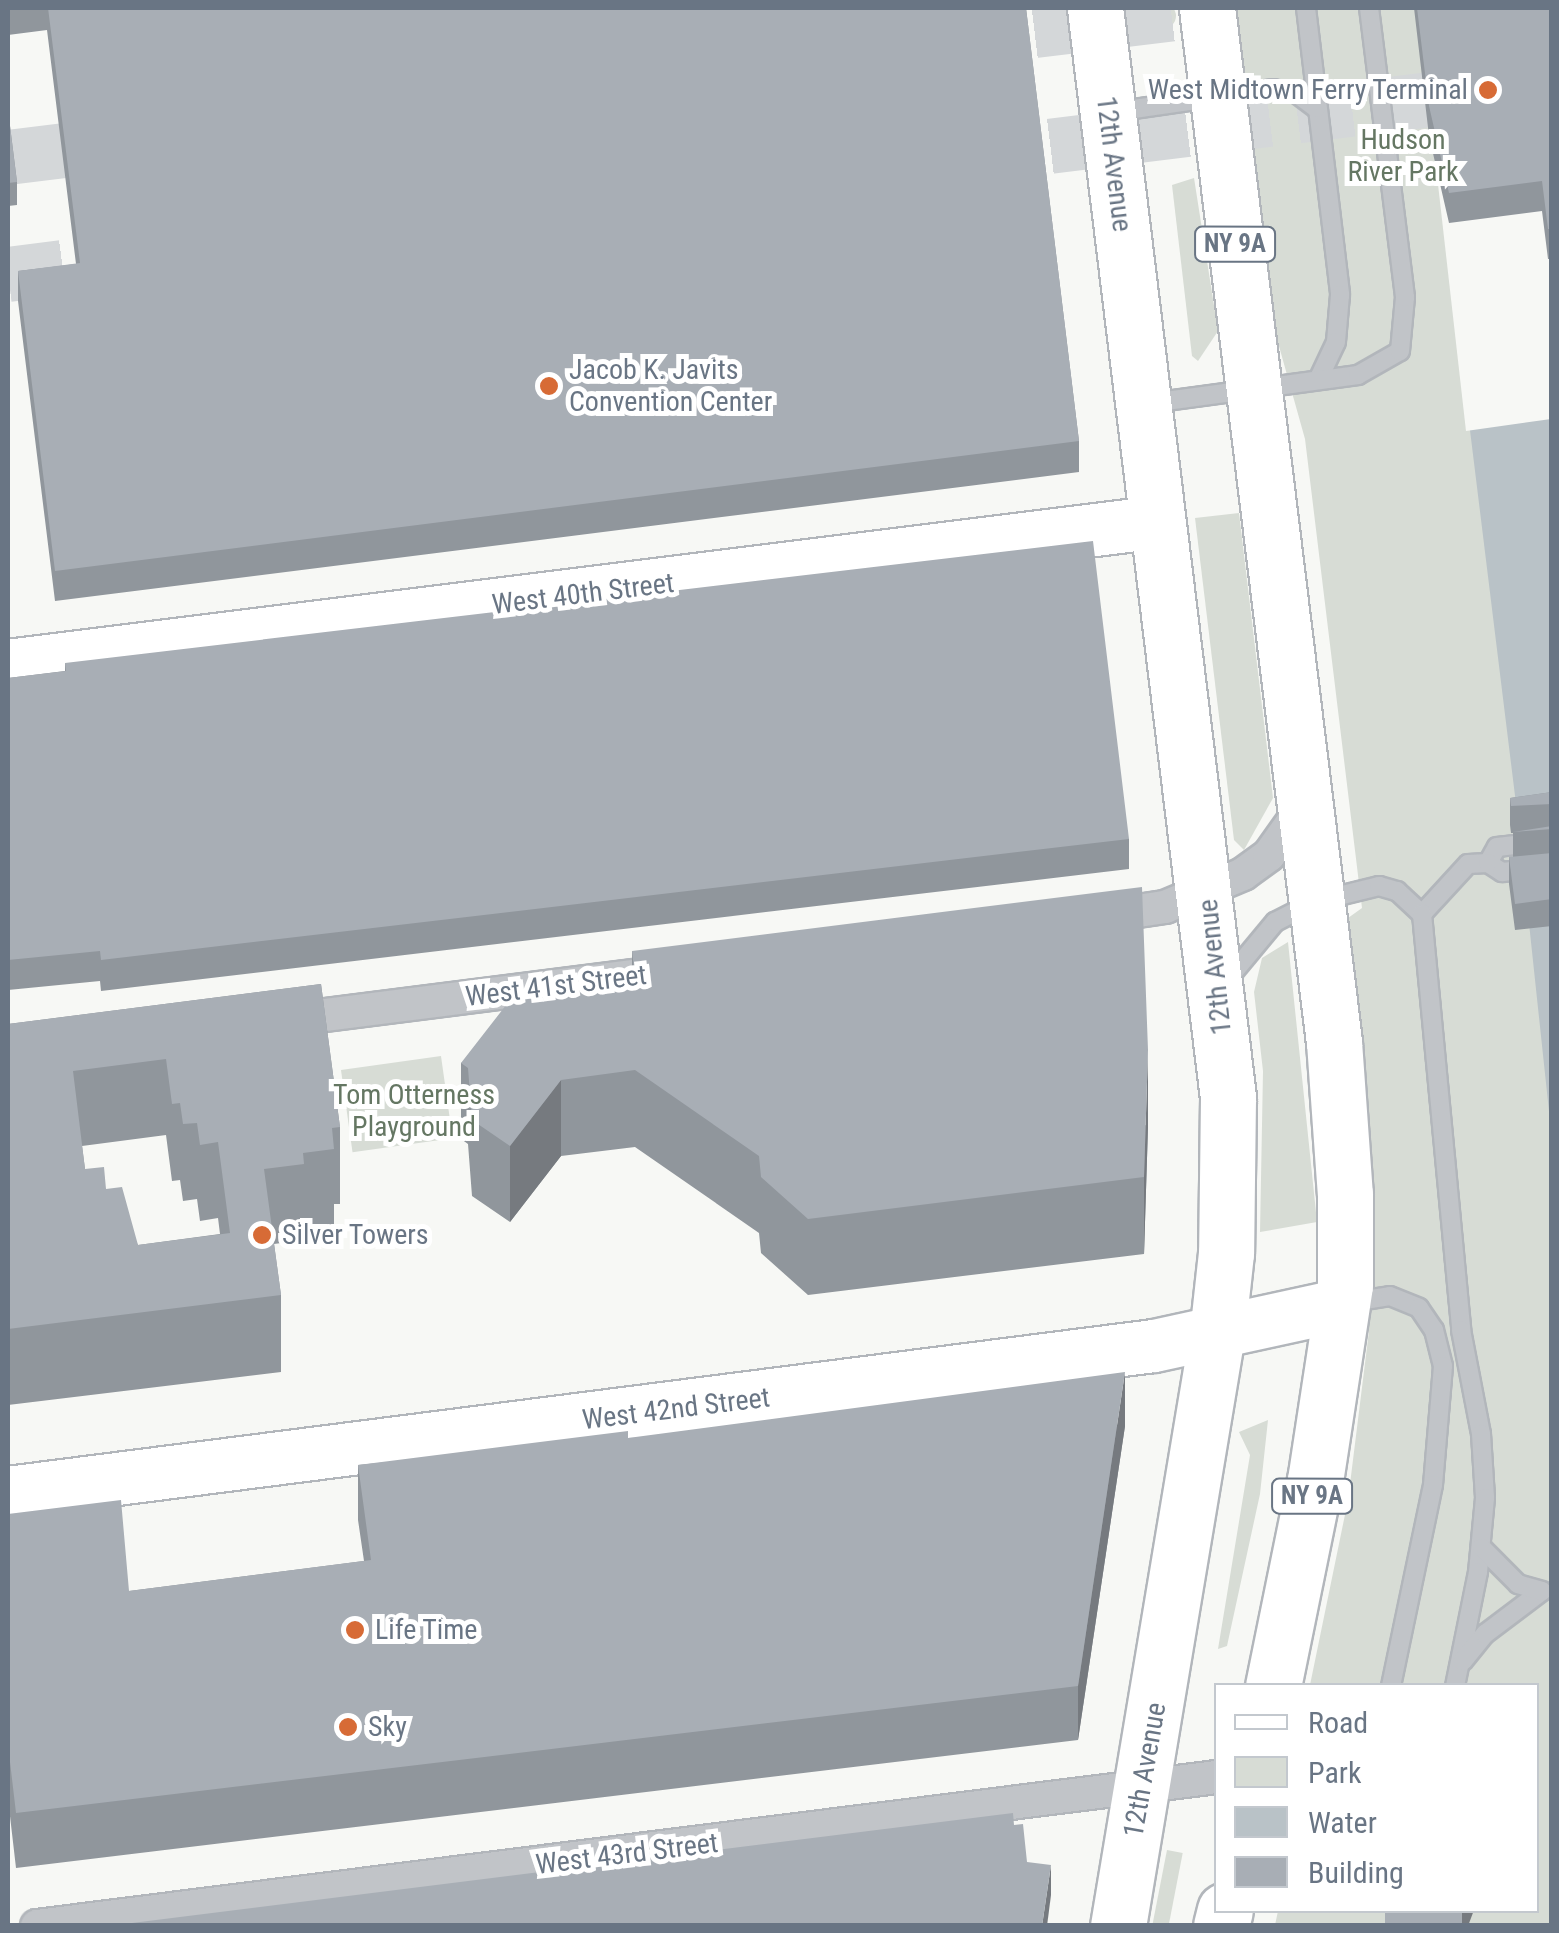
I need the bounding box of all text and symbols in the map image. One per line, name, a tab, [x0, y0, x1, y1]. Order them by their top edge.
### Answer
place label: West Midtown Ferry Terminal	[1147, 73, 1468, 107]
marker: West Midtown Ferry Terminal	[1477, 79, 1499, 101]
street label: 12th Avenue	[1089, 94, 1139, 234]
park label: Hudson River Park	[1347, 123, 1459, 189]
road number: NY 9A	[1192, 224, 1278, 264]
place label: Jacob K. Javits Convention Center	[569, 353, 772, 419]
marker: Jacob K. Javits Convention Center	[538, 375, 560, 397]
street label: West 40th Street	[490, 566, 676, 622]
street label: 12th Avenue	[1191, 897, 1239, 1037]
street label: West 41st Street	[464, 958, 648, 1014]
park label: Tom Otterness Playground	[333, 1078, 495, 1144]
place label: Silver Towers	[282, 1218, 429, 1252]
marker: Silver Towers	[251, 1224, 273, 1246]
street label: West 42nd Street	[580, 1381, 772, 1437]
road number: NY 9A	[1270, 1476, 1354, 1516]
place label: Life Time	[375, 1613, 478, 1647]
marker: Life Time	[344, 1619, 366, 1641]
legend	[1214, 1683, 1539, 1913]
street label: 12th Avenue	[1117, 1700, 1173, 1840]
text: Road	[1308, 1705, 1368, 1740]
place label: Sky	[368, 1710, 407, 1744]
marker: Sky	[337, 1716, 359, 1738]
text: Park	[1308, 1755, 1362, 1790]
text: Water	[1308, 1805, 1377, 1840]
street label: West 43rd Street	[534, 1826, 720, 1882]
text: Building	[1308, 1855, 1404, 1890]

